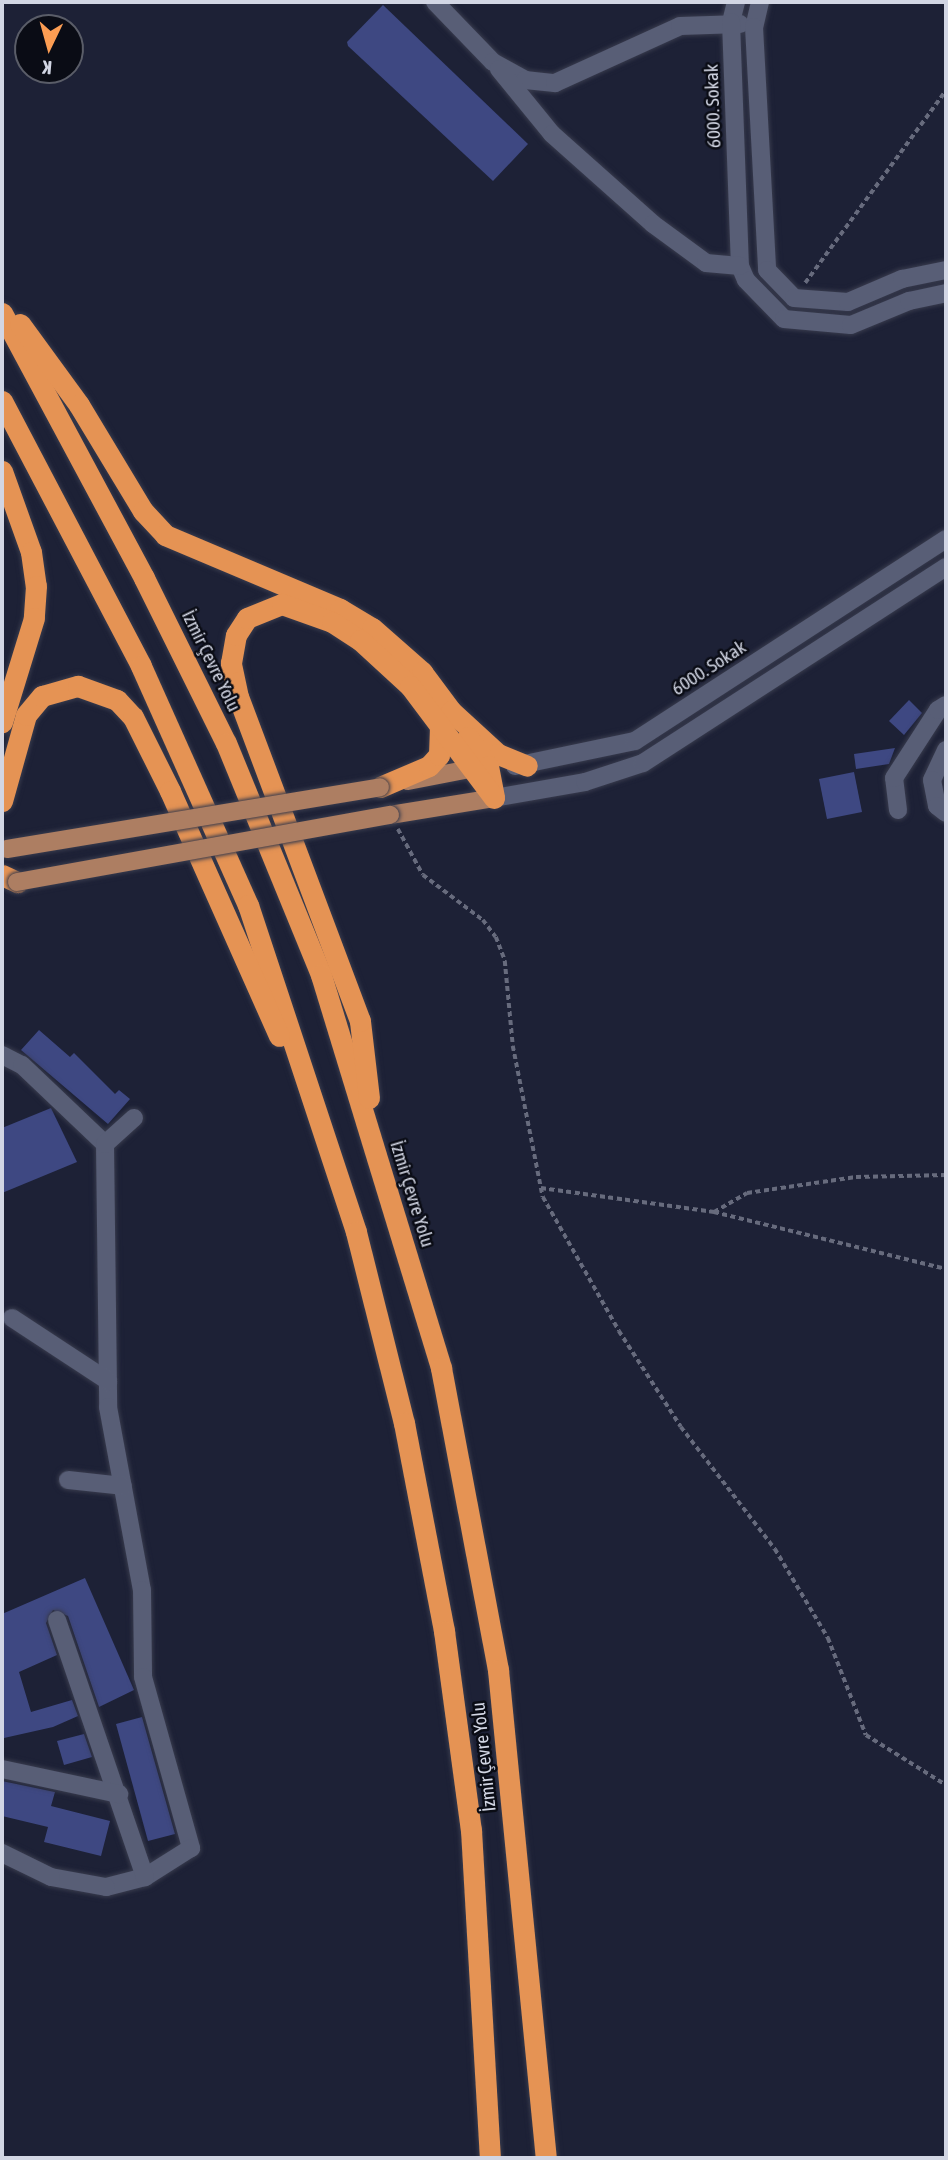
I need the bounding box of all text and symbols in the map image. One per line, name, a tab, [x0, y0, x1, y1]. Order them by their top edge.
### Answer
north arrow	[14, 14, 84, 84]
text: K	[42, 57, 53, 79]
street label: 6000. Sokak	[700, 64, 726, 148]
street label: İzmir Çevre Yolu	[177, 607, 245, 715]
street label: 6000. Sokak	[667, 636, 751, 700]
street label: İzmir Çevre Yolu	[385, 1138, 439, 1250]
street label: İzmir Çevre Yolu	[467, 1701, 501, 1813]

